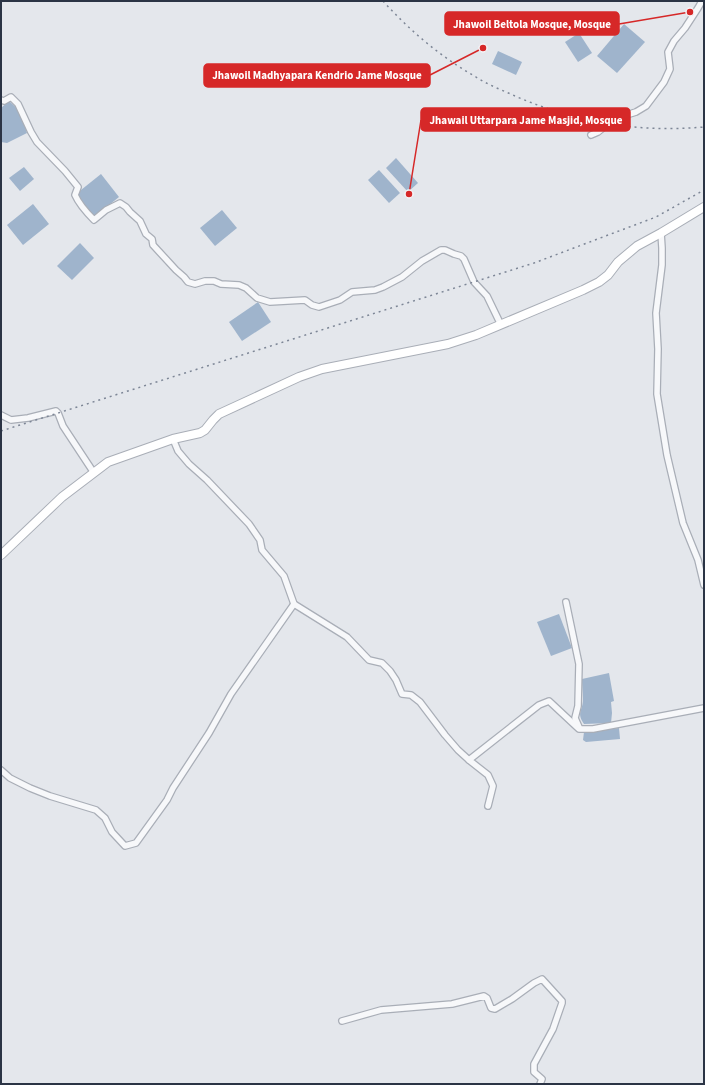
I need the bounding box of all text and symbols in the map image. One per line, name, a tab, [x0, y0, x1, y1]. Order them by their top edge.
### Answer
callout: Jhawoil Beltola Mosque, Mosque	[445, 12, 619, 35]
text: Jhawoil Beltola Mosque, Mosque	[453, 17, 611, 32]
callout: Jhawoil Madhyapara Kendrio Jame Mosque	[204, 64, 430, 87]
text: Jhawoil Madhyapara Kendrio Jame Mosque	[212, 68, 422, 83]
callout: Jhawail Uttarpara Jame Masjid, Mosque	[421, 108, 630, 131]
text: Jhawail Uttarpara Jame Masjid, Mosque	[429, 113, 623, 128]

